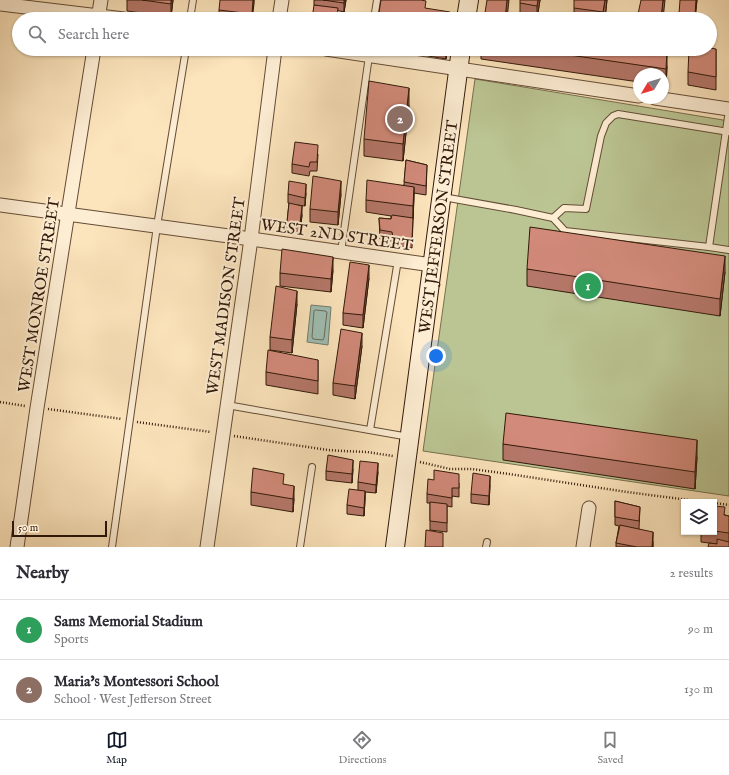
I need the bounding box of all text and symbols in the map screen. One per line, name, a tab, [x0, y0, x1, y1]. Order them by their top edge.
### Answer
search box	[12, 12, 717, 56]
icon: search	[26, 23, 48, 45]
text: Search here	[58, 25, 129, 44]
north arrow	[633, 68, 669, 104]
pin: 2	[387, 104, 413, 134]
street label: WEST JEFFERSON STREET	[415, 119, 464, 335]
street label: WEST MONROE STREET	[15, 196, 65, 394]
street label: WEST MADISON STREET	[203, 196, 251, 396]
street label: WEST 2ND STREET	[260, 215, 414, 257]
pin: 1	[575, 271, 601, 301]
your location	[426, 346, 446, 366]
map controls	[681, 499, 717, 535]
button: layers	[681, 499, 717, 535]
scale bar	[12, 519, 107, 538]
text: 50 m	[18, 521, 38, 535]
text: Nearby	[16, 563, 69, 584]
text: 2 results	[669, 565, 713, 582]
text: Sams Memorial Stadium	[54, 612, 203, 631]
text: 1	[27, 621, 31, 638]
text: 90 m	[688, 621, 713, 638]
text: Sports	[54, 631, 89, 648]
text: Maria's Montessori School	[54, 672, 219, 691]
text: 2	[26, 681, 32, 698]
text: 130 m	[684, 681, 713, 698]
text: School · West Jefferson Street	[54, 691, 212, 708]
tab: Map	[106, 729, 128, 767]
tab: Directions	[339, 729, 386, 767]
tab: Saved	[597, 729, 623, 767]

